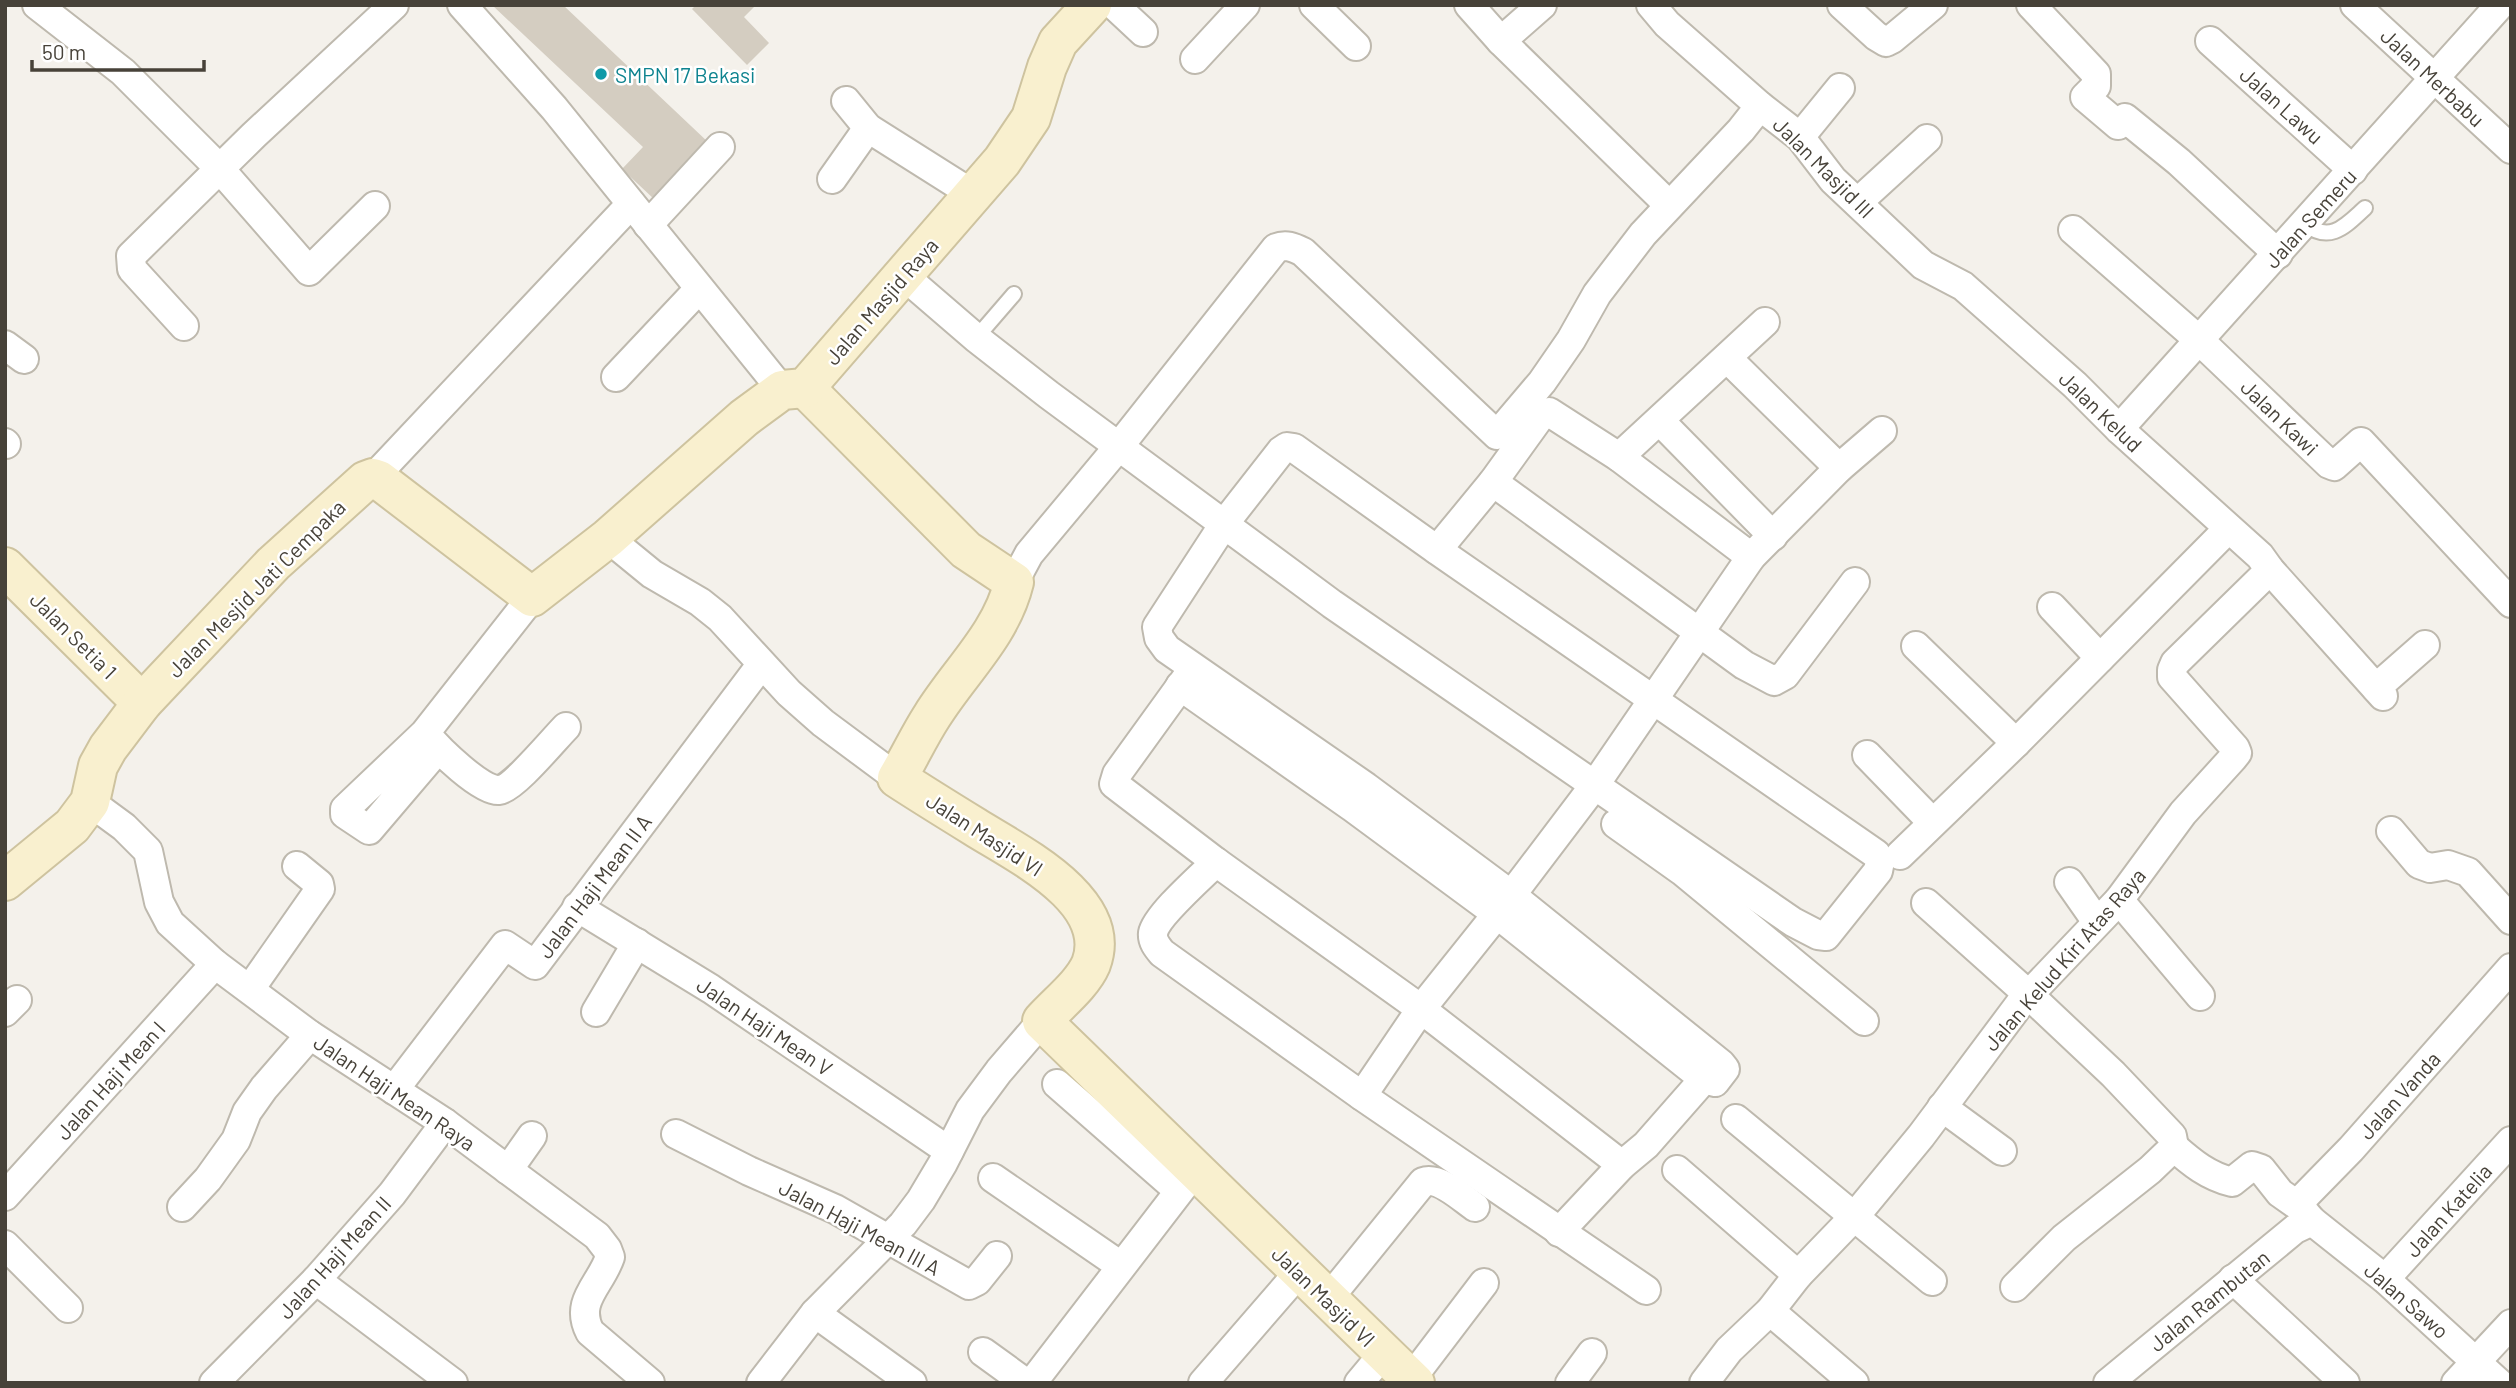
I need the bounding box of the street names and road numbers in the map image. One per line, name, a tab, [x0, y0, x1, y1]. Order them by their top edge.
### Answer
street label: Jalan Merbabu	[2376, 23, 2490, 131]
street label: Jalan Lawu	[2235, 61, 2329, 149]
street label: Jalan Masjid III	[1768, 111, 1880, 223]
street label: Jalan Semeru	[2259, 163, 2361, 273]
street label: Jalan Masjid Raya	[819, 233, 943, 369]
street label: Jalan Kelud	[2054, 365, 2148, 457]
street label: Jalan Kawi	[2236, 374, 2324, 460]
street label: Jalan Mesjid Jati Cempaka	[162, 494, 350, 682]
street label: Jalan Setia 1	[25, 586, 123, 684]
street label: Jalan Masjid VI	[922, 787, 1048, 881]
street label: Jalan Haji Mean II A	[532, 809, 656, 963]
street label: Jalan Kelud Kiri Atas Raya	[1978, 863, 2150, 1055]
street label: Jalan Haji Mean V	[693, 972, 837, 1080]
street label: Jalan Haji Mean I	[50, 1016, 170, 1144]
street label: Jalan Haji Mean Raya	[310, 1029, 480, 1155]
street label: Jalan Vanda	[2353, 1046, 2445, 1144]
street label: Jalan Katelia	[2400, 1158, 2496, 1262]
street label: Jalan Haji Mean III A	[775, 1174, 945, 1280]
street label: Jalan Haji Mean II	[272, 1191, 396, 1323]
street label: Jalan Masjid VI	[1267, 1241, 1381, 1351]
street label: Jalan Rambutan	[2144, 1244, 2274, 1356]
street label: Jalan Sawo	[2360, 1257, 2454, 1343]

